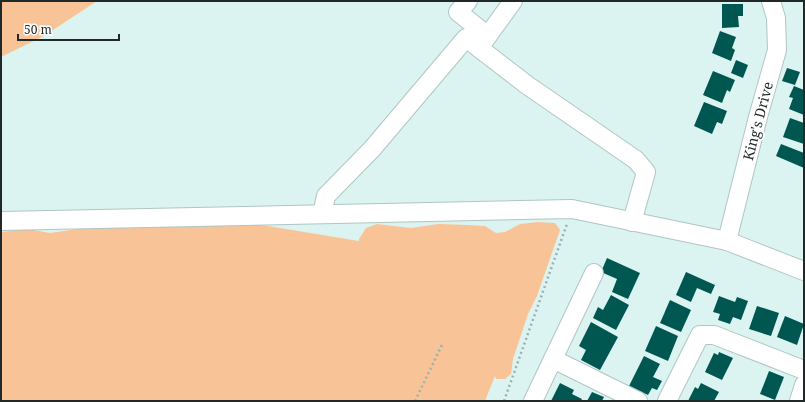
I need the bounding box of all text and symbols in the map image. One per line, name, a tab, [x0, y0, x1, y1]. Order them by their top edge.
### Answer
scale bar	[18, 16, 119, 42]
text: 50 m	[24, 21, 52, 38]
street label: King's Drive	[738, 79, 777, 162]

